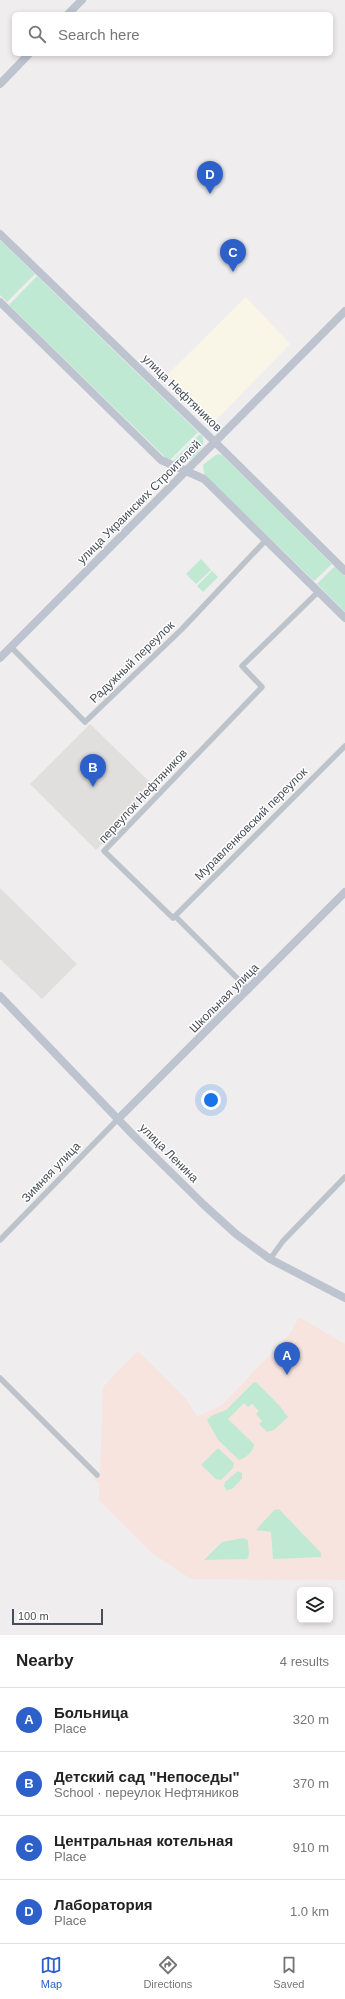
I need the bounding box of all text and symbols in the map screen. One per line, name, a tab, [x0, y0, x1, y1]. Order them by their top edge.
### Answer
search box	[12, 12, 333, 56]
icon: search	[26, 23, 48, 45]
text: Search here	[58, 26, 140, 43]
pin: D	[197, 161, 223, 194]
pin: C	[220, 239, 246, 272]
street label: улица Нефтяников	[139, 351, 225, 435]
street label: улица Украинских Строителей	[74, 437, 204, 567]
street label: Радужный переулок	[87, 618, 178, 706]
street label: переулок Нефтяников	[96, 746, 190, 846]
pin: B	[80, 754, 106, 787]
street label: Муравленковский переулок	[192, 764, 311, 883]
street label: Школьная улица	[186, 960, 262, 1036]
your location	[201, 1090, 221, 1110]
street label: улица Ленина	[137, 1121, 202, 1186]
street label: Зимняя улица	[19, 1139, 83, 1205]
pin: A	[274, 1342, 300, 1375]
map controls	[297, 1587, 333, 1623]
button: layers	[297, 1587, 333, 1623]
scale bar	[12, 1607, 103, 1626]
text: 100 m	[18, 1610, 49, 1622]
text: Nearby	[16, 1651, 74, 1670]
text: 4 results	[280, 1654, 329, 1669]
text: Больница	[54, 1704, 128, 1721]
text: A	[24, 1712, 34, 1727]
text: 320 m	[293, 1712, 329, 1727]
text: Place	[54, 1721, 87, 1736]
text: Детский сад "Непоседы"	[54, 1768, 240, 1785]
text: B	[24, 1776, 34, 1791]
text: 370 m	[293, 1776, 329, 1791]
text: School · переулок Нефтяников	[54, 1785, 239, 1800]
text: Центральная котельная	[54, 1832, 233, 1849]
text: C	[24, 1840, 34, 1855]
text: 910 m	[293, 1840, 329, 1855]
text: Place	[54, 1849, 87, 1864]
text: Лаборатория	[54, 1896, 153, 1913]
text: D	[24, 1904, 34, 1919]
text: 1.0 km	[290, 1904, 329, 1919]
text: Place	[54, 1913, 87, 1928]
tab: Map	[40, 1954, 62, 1990]
tab: Directions	[143, 1954, 192, 1990]
tab: Saved	[273, 1954, 304, 1990]

